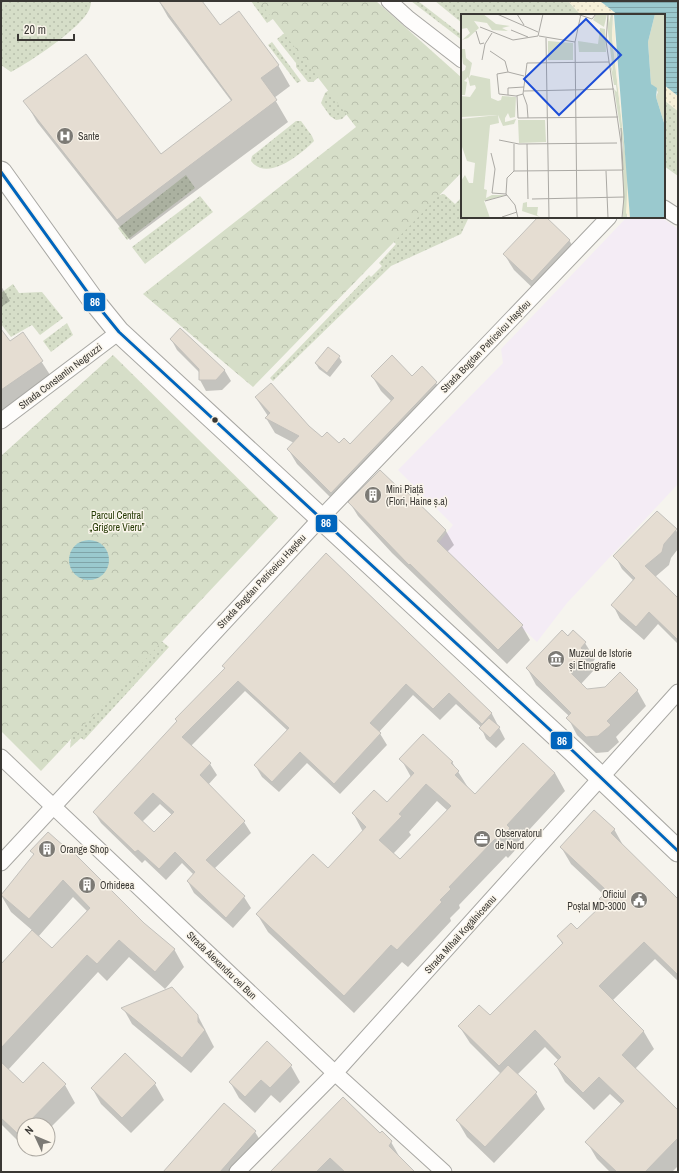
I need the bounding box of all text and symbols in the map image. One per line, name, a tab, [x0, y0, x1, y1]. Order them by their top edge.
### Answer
inset map	[461, 14, 665, 218]
scale bar	[18, 16, 74, 42]
text: 20 m	[24, 22, 46, 38]
hospital icon: Sante	[55, 126, 75, 146]
place label: Sante	[78, 130, 100, 143]
line badge: 86	[83, 292, 106, 312]
text: 86	[90, 295, 100, 309]
street label: Strada Bogdan Petriceicu Hașdeu	[437, 297, 533, 396]
street label: Strada Constantin Negruzzi	[16, 341, 105, 412]
unlabelled marker	[210, 415, 220, 425]
place label: Mini Piață (Flori, Haine ș.a)	[386, 483, 448, 508]
building icon: Mini Piață (Flori, Haine ș.a)	[363, 485, 383, 505]
park label: Parcul Central „Grigore Vieru”	[90, 509, 145, 534]
line badge: 86	[315, 514, 338, 533]
text: 86	[321, 516, 331, 530]
street label: Strada Bogdan Petriceicu Hașdeu	[214, 531, 309, 631]
place label: Muzeul de Istorie și Etnografie	[569, 647, 632, 672]
museum icon: Muzeul de Istorie și Etnografie	[546, 649, 566, 669]
line badge: 86	[550, 731, 573, 750]
text: 86	[557, 734, 567, 748]
place label: Observatorul de Nord	[495, 827, 542, 852]
office icon: Observatorul de Nord	[472, 829, 492, 849]
building icon: Orange Shop	[37, 839, 57, 859]
place label: Orange Shop	[60, 843, 109, 856]
building icon: Orhideea	[77, 875, 97, 895]
place label: Orhideea	[100, 879, 135, 892]
place label: Oficiul Poștal MD-3000	[567, 888, 626, 913]
public building icon: Oficiul Poștal MD-3000	[629, 890, 649, 910]
street label: Strada Mihail Kogălniceanu	[422, 892, 499, 976]
street label: Strada Alexandru cel Bun	[184, 929, 259, 1002]
north arrow	[16, 1117, 56, 1157]
text: N	[22, 1123, 36, 1137]

